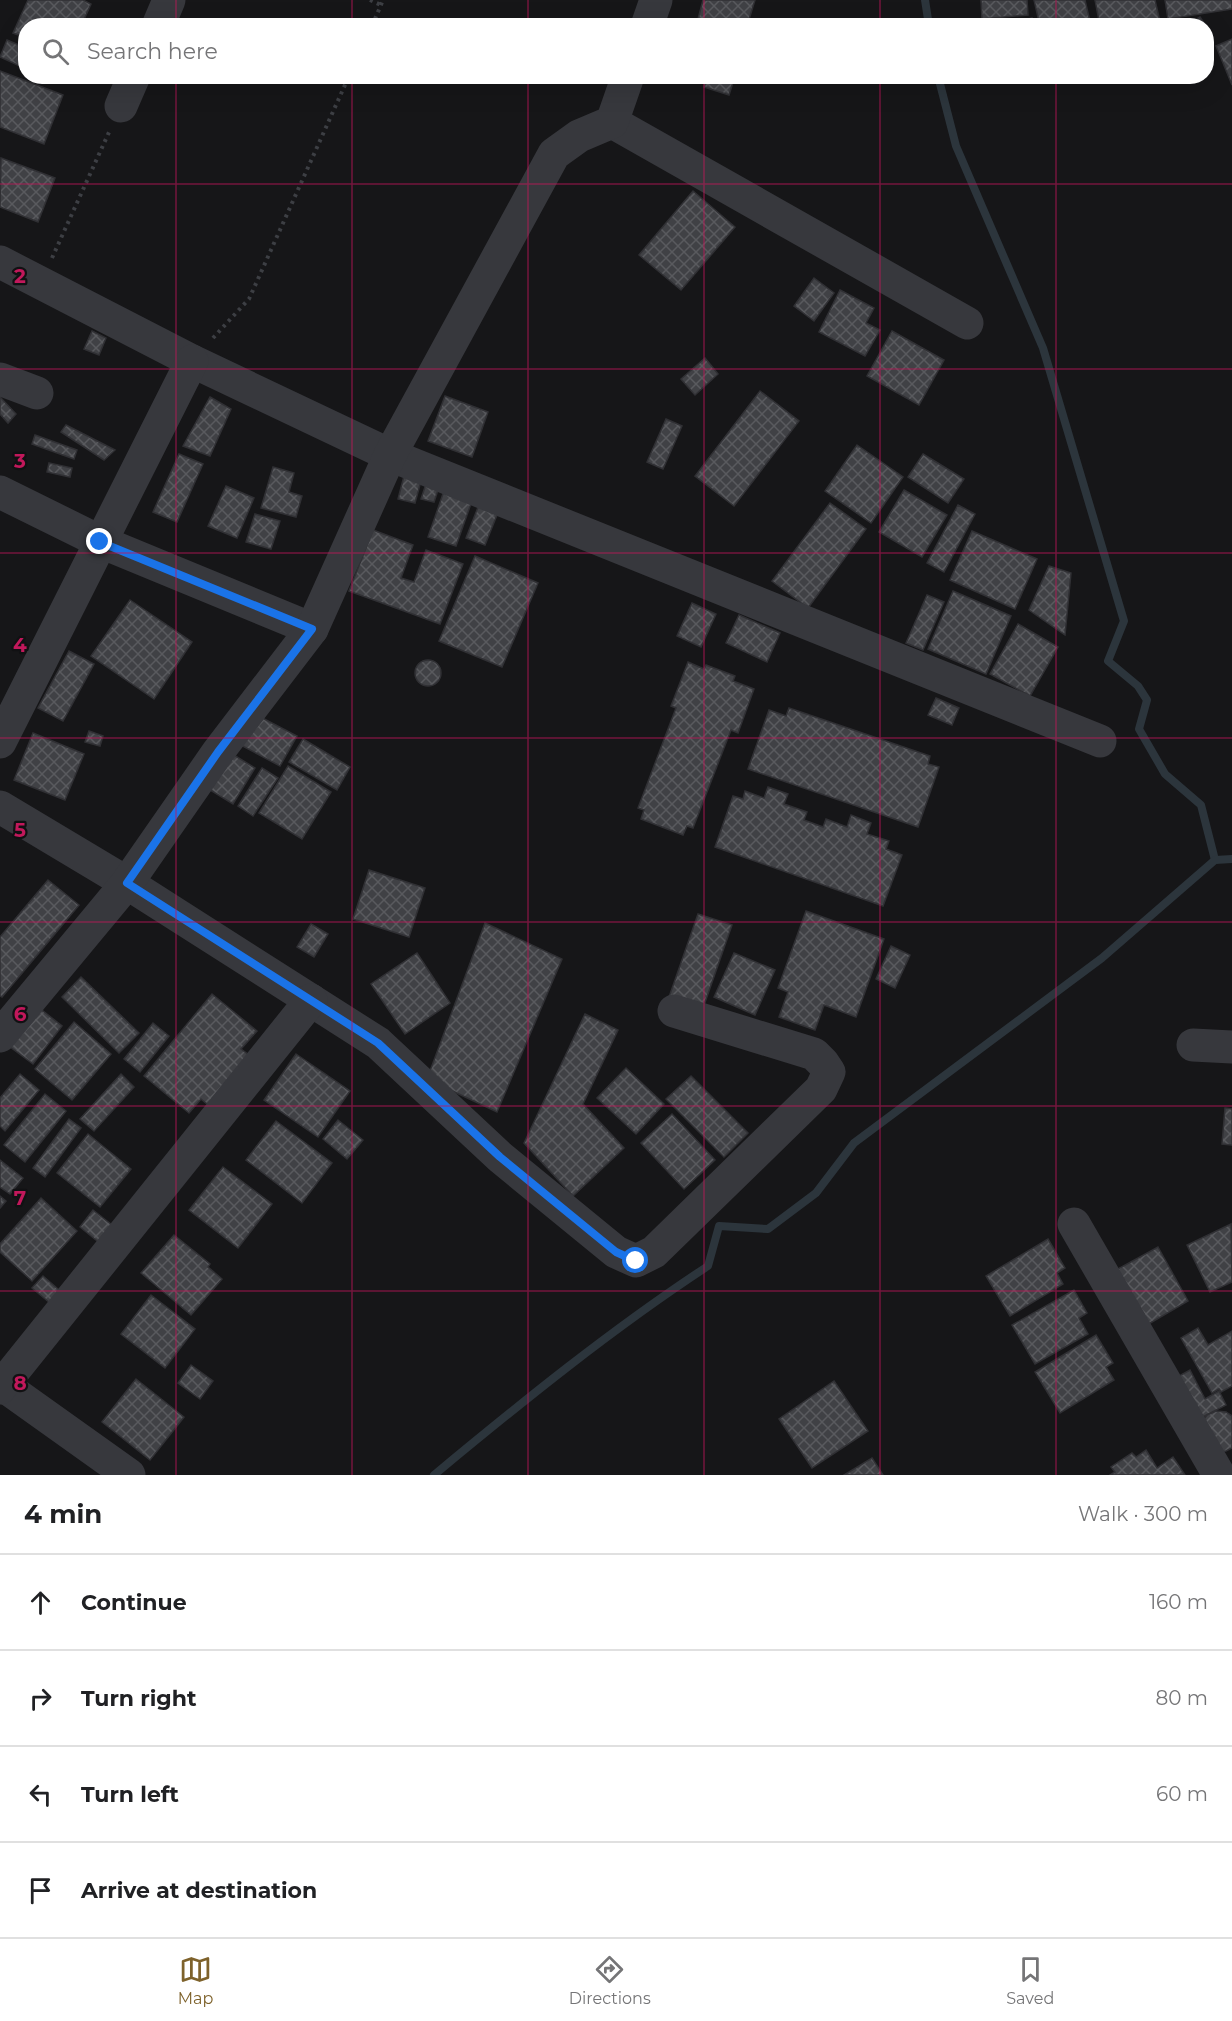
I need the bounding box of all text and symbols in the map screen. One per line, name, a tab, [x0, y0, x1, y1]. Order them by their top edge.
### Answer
search box	[18, 18, 1214, 84]
icon: search	[39, 35, 72, 68]
text: Search here	[87, 38, 218, 65]
text: 2	[14, 264, 26, 288]
text: 3	[13, 449, 26, 473]
route end	[86, 528, 112, 554]
text: 4	[13, 633, 27, 657]
text: 5	[14, 818, 26, 842]
text: 6	[14, 1002, 27, 1026]
text: 7	[14, 1186, 26, 1210]
route start	[622, 1247, 648, 1273]
text: 8	[13, 1371, 27, 1395]
text: 4 min	[24, 1498, 102, 1530]
text: Walk · 300 m	[1078, 1502, 1208, 1526]
icon: ahead	[24, 1586, 57, 1619]
text: Continue	[81, 1589, 187, 1616]
text: 160 m	[1149, 1590, 1208, 1614]
icon: right	[24, 1682, 57, 1715]
text: Turn right	[81, 1685, 196, 1712]
text: 80 m	[1156, 1686, 1208, 1710]
icon: left	[24, 1778, 57, 1811]
text: Turn left	[81, 1781, 179, 1808]
text: 60 m	[1156, 1782, 1208, 1806]
icon: arrive	[24, 1874, 57, 1907]
text: Arrive at destination	[81, 1877, 317, 1904]
tab: Map	[178, 1953, 213, 2008]
tab: Directions	[569, 1953, 651, 2008]
tab: Saved	[1006, 1953, 1054, 2008]

